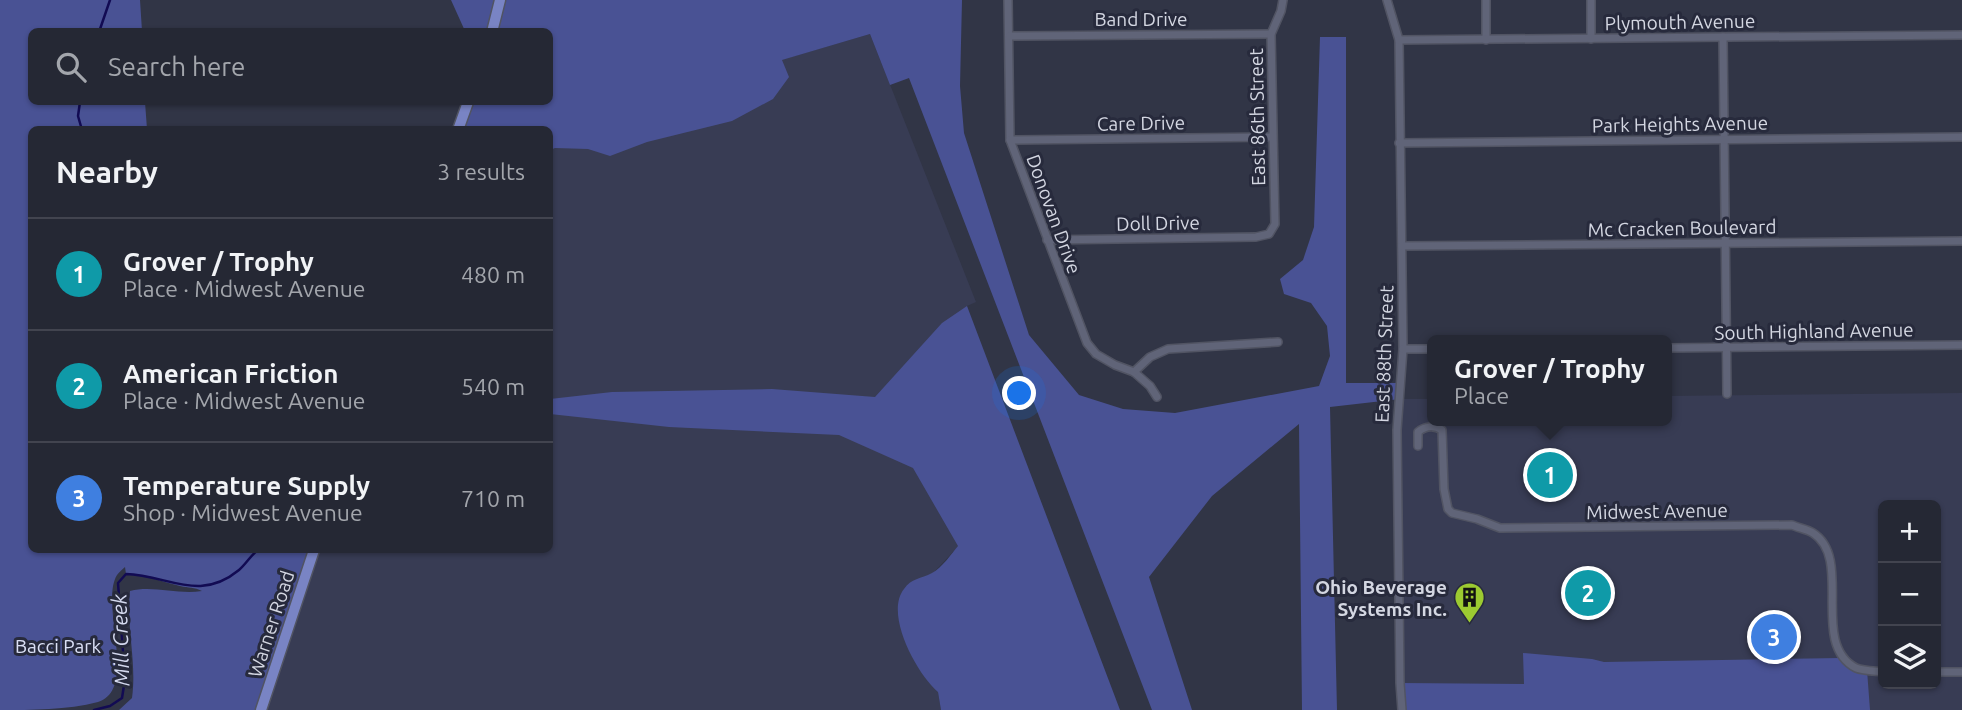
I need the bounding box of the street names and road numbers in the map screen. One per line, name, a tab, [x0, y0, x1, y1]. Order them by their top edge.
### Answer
street label: Band Drive	[1094, 8, 1188, 30]
street label: Plymouth Avenue	[1605, 10, 1755, 34]
street label: East 86th Street	[1245, 47, 1269, 186]
street label: Care Drive	[1097, 111, 1185, 135]
street label: Park Heights Avenue	[1592, 111, 1768, 137]
street label: Donovan Drive	[1022, 151, 1086, 277]
street label: Doll Drive	[1116, 211, 1200, 235]
street label: Mc Cracken Boulevard	[1587, 215, 1777, 241]
street label: East 88th Street	[1371, 284, 1397, 423]
street label: South Highland Avenue	[1714, 318, 1914, 344]
street label: Midwest Avenue	[1586, 499, 1728, 523]
street label: Warner Road	[243, 568, 299, 680]

